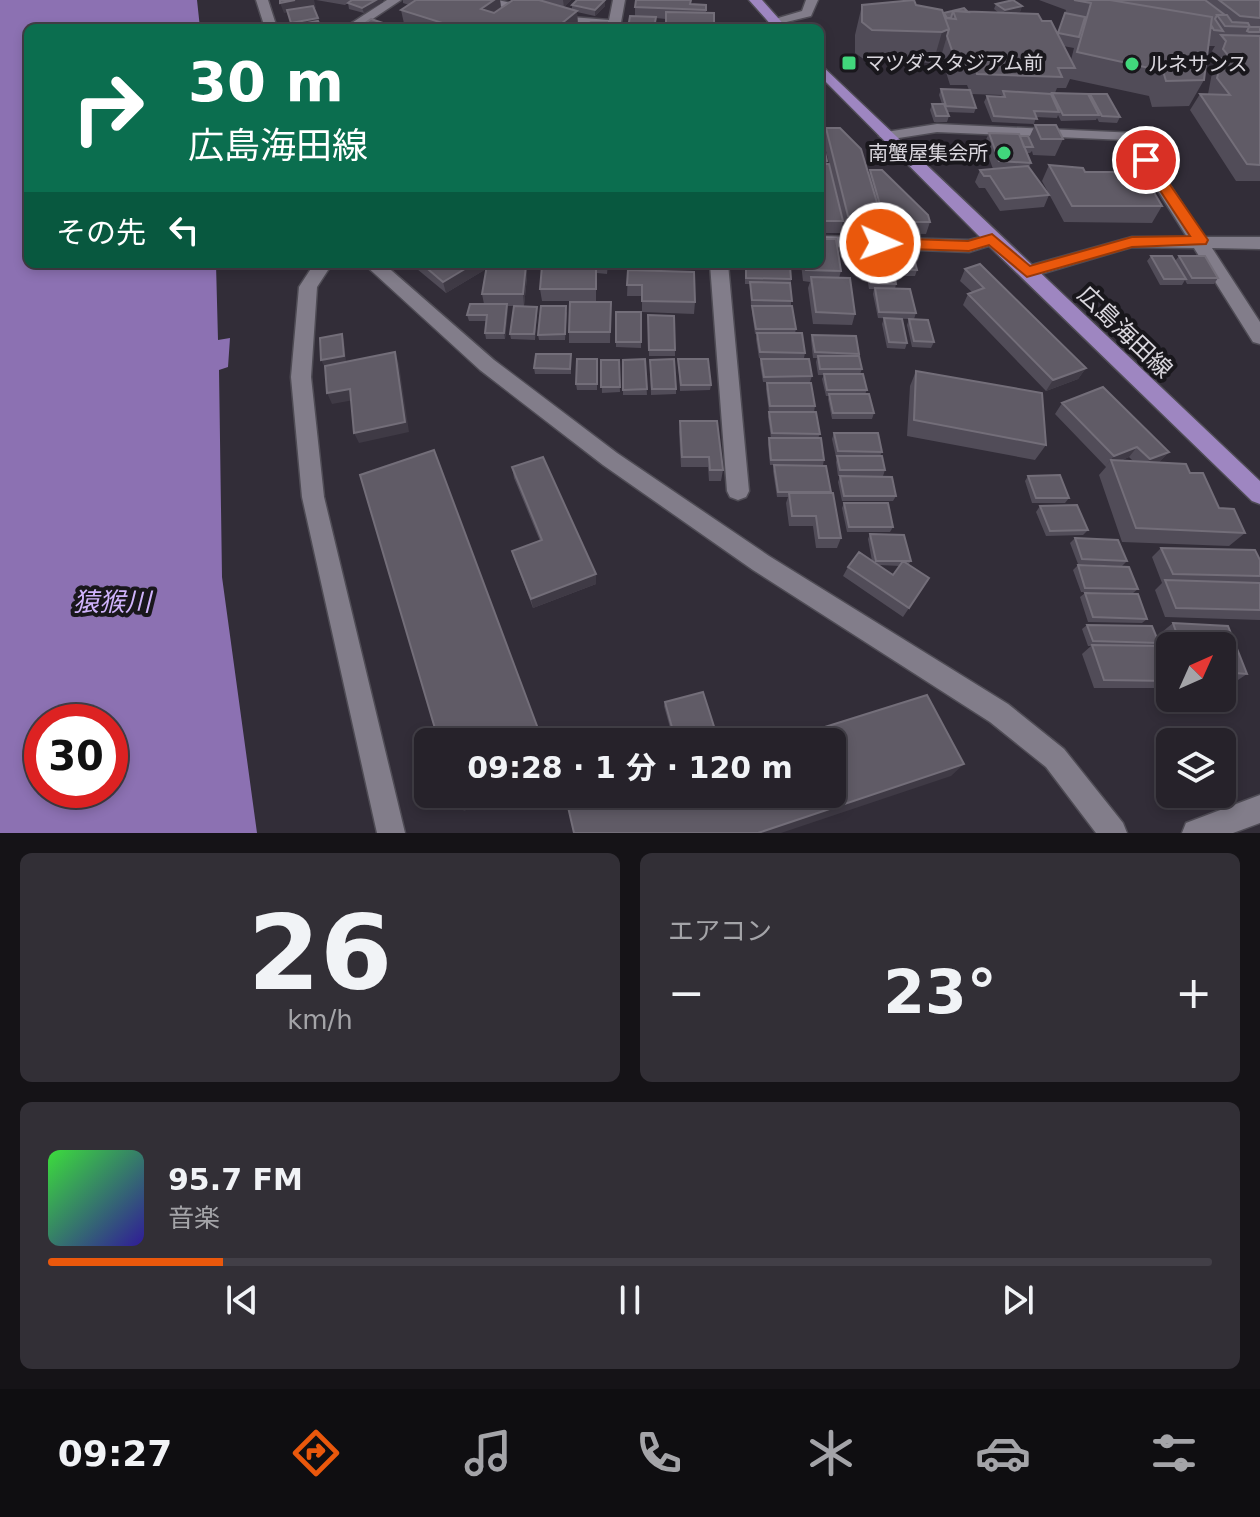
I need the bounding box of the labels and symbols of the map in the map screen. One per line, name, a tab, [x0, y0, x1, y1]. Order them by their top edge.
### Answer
place label: マツダスタジアム前	[865, 51, 1044, 75]
place label: ルネサンス	[1148, 52, 1248, 76]
marker: マツダスタジアム前	[840, 54, 858, 72]
marker: ルネサンス	[1123, 55, 1141, 73]
pin	[1112, 126, 1180, 194]
place label: 南蟹屋集会所	[868, 141, 988, 165]
marker: 南蟹屋集会所	[995, 144, 1013, 162]
position arrow	[838, 201, 922, 285]
street label: 広島海田線	[1072, 280, 1178, 384]
water label: 猿猴川	[73, 587, 154, 617]
north arrow	[1156, 632, 1236, 712]
speed limit sign: 30	[24, 704, 128, 808]

